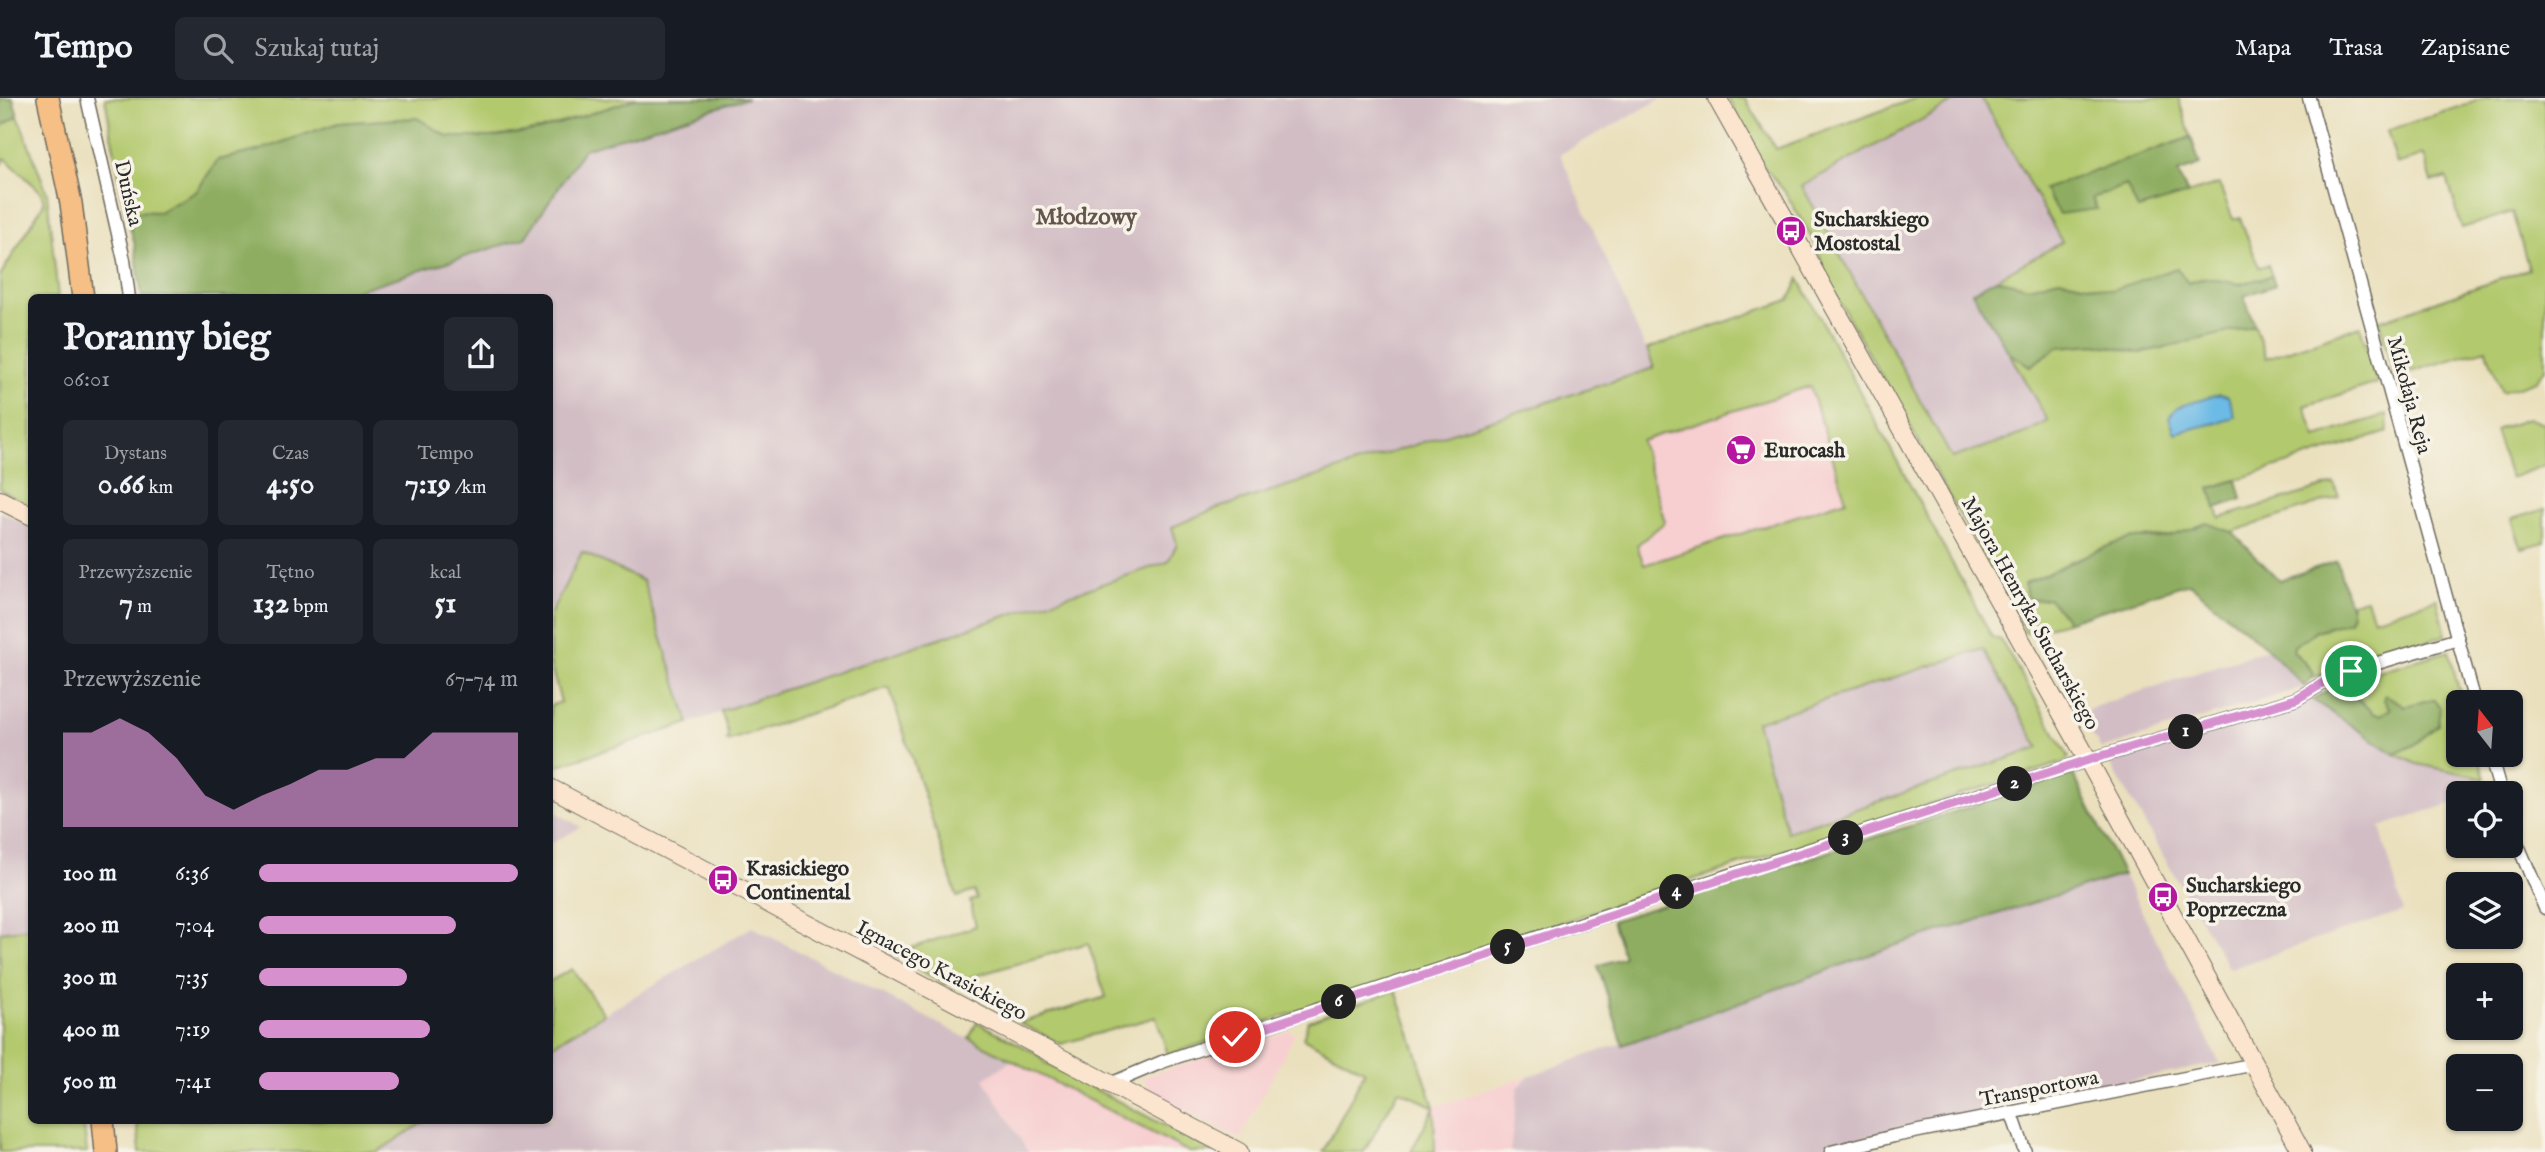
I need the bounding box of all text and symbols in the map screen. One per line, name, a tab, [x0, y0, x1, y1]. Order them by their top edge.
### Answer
search box	[175, 17, 665, 80]
text: Tempo	[35, 27, 133, 69]
icon: search	[199, 29, 237, 67]
text: Szukaj tutaj	[255, 32, 379, 65]
text: Mapa	[2235, 33, 2291, 64]
text: Trasa	[2329, 33, 2383, 64]
text: Zapisane	[2421, 33, 2510, 64]
street label: Duńska	[107, 158, 148, 230]
district label: Młodzowy	[1035, 203, 1138, 232]
place label: Sucharskiego Mostostal	[1814, 207, 1930, 258]
bus stop icon: Sucharskiego Mostostal	[1774, 214, 1808, 248]
text: Poranny bieg	[63, 315, 270, 363]
button: share	[444, 317, 518, 391]
street label: Mikołaja Reja	[2380, 334, 2437, 458]
text: 06:01	[63, 365, 110, 394]
supermarket icon: Eurocash	[1724, 433, 1758, 467]
place label: Eurocash	[1764, 438, 1846, 465]
text: Dystans	[104, 442, 167, 466]
text: Czas	[272, 442, 309, 466]
text: Tempo	[417, 442, 474, 466]
text: 0.66	[98, 466, 144, 504]
text: 4:50	[266, 466, 315, 504]
text: 7:19	[405, 466, 451, 504]
text: km	[144, 476, 173, 500]
text: /km	[451, 476, 486, 500]
street label: Majora Henryka Sucharskiego	[1954, 492, 2105, 735]
text: Przewyższenie	[78, 561, 193, 585]
text: Tętno	[267, 561, 314, 585]
text: kcal	[430, 561, 461, 585]
text: 7	[119, 585, 133, 623]
text: 132	[253, 585, 289, 623]
text: 51	[434, 585, 457, 623]
text: m	[133, 595, 152, 619]
text: bpm	[289, 595, 328, 619]
pin	[2321, 641, 2381, 701]
icon: arrive	[2332, 652, 2370, 690]
text: Przewyższenie	[63, 665, 201, 694]
text: 67–74 m	[445, 665, 518, 694]
north arrow	[2446, 690, 2524, 766]
map controls	[2446, 690, 2523, 1131]
pin: 1	[2168, 714, 2204, 750]
text: 1	[2182, 719, 2189, 743]
pin: 2	[1997, 766, 2032, 802]
text: 2	[2010, 771, 2019, 795]
button: locate	[2446, 781, 2523, 858]
pin: 3	[1828, 820, 1864, 856]
text: 3	[1842, 825, 1849, 849]
place label: Krasickiego Continental	[746, 856, 851, 907]
text: 100 m	[63, 859, 117, 888]
text: 6:36	[175, 859, 209, 888]
bus stop icon: Krasickiego Continental	[706, 863, 740, 897]
button: layers	[2446, 872, 2523, 949]
place label: Sucharskiego Poprzeczna	[2186, 873, 2302, 924]
pin: 4	[1660, 874, 1694, 910]
text: 4	[1672, 879, 1681, 903]
bus stop icon: Sucharskiego Poprzeczna	[2146, 880, 2180, 914]
text: 200 m	[63, 911, 119, 940]
text: 7:04	[175, 911, 214, 940]
street label: Ignacego Krasickiego	[851, 915, 1031, 1028]
pin: 5	[1490, 930, 1526, 964]
text: 5	[1504, 934, 1511, 958]
text: 300 m	[63, 963, 117, 992]
text: 7:35	[175, 963, 209, 992]
button: +	[2446, 963, 2523, 1040]
pin: 6	[1322, 984, 1356, 1020]
text: 6	[1334, 989, 1343, 1013]
pin	[1205, 1007, 1265, 1067]
text: 400 m	[63, 1015, 120, 1044]
text: 7:19	[175, 1015, 210, 1044]
icon: check	[1216, 1018, 1254, 1056]
button: −	[2446, 1054, 2523, 1131]
street label: Transportowa	[1978, 1065, 2102, 1114]
text: 500 m	[63, 1067, 117, 1096]
text: 7:41	[175, 1067, 212, 1096]

